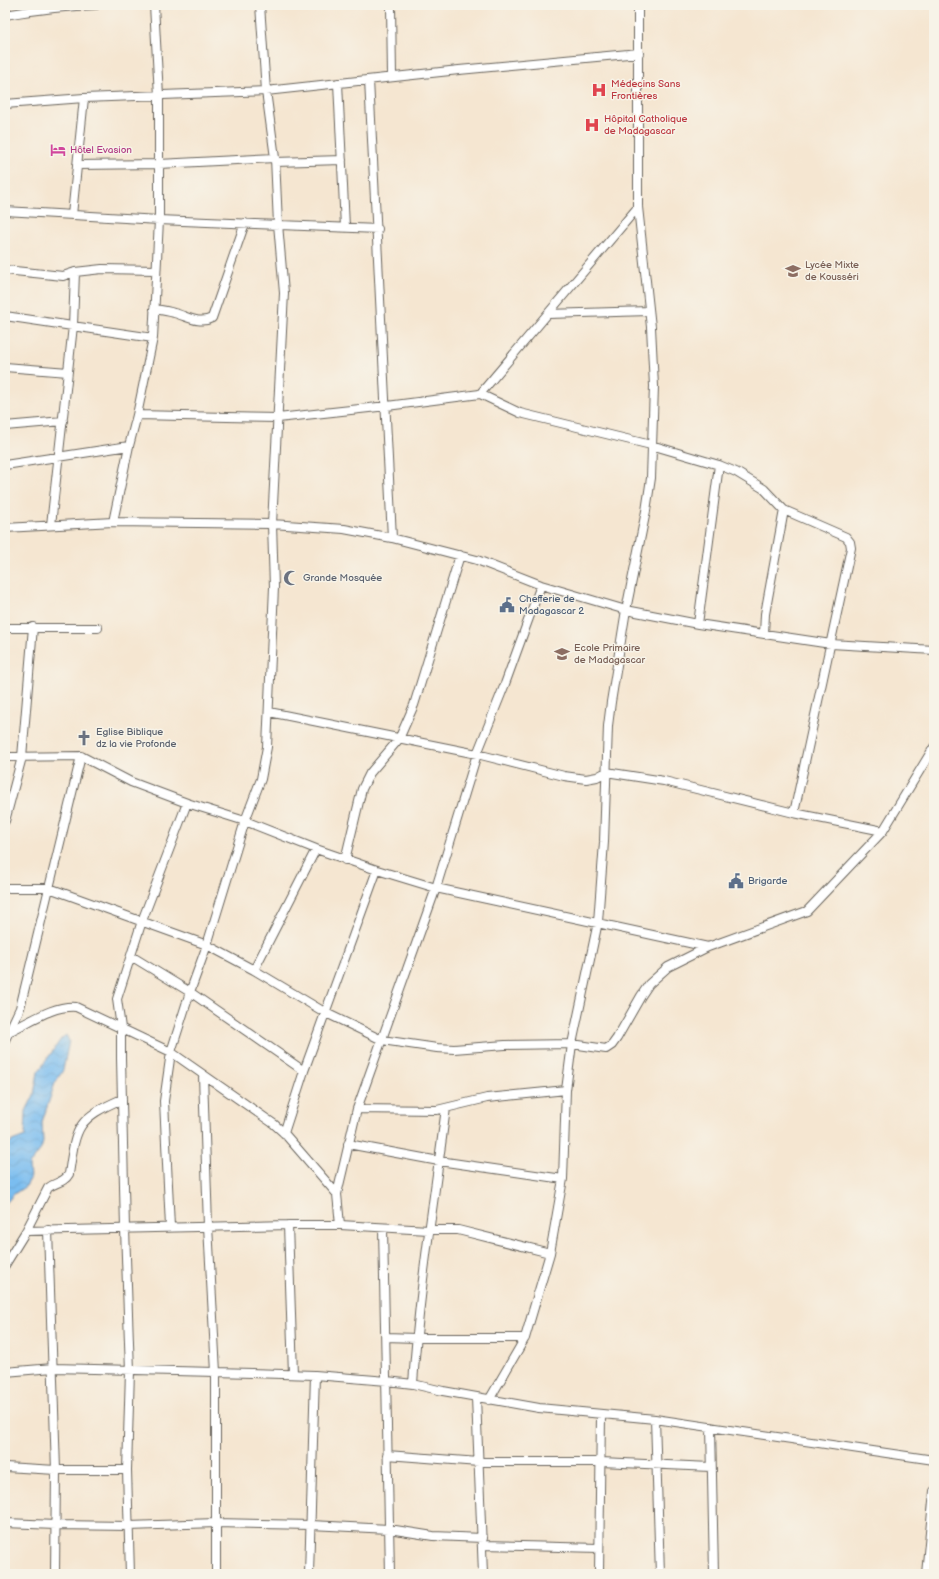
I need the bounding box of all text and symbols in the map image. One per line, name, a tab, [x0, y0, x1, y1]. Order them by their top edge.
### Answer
place label: Médecins Sans Frontières	[611, 78, 680, 102]
hospital icon: Médecins Sans Frontières	[590, 81, 608, 99]
place label: Hôpital Catholique de Madagascar	[604, 113, 687, 137]
hospital icon: Hôpital Catholique de Madagascar	[583, 116, 601, 134]
hotel icon: Hôtel Evasion	[49, 141, 67, 159]
place label: Hôtel Evasion	[70, 144, 132, 156]
place label: Lycée Mixte de Kousséri	[805, 259, 859, 283]
school or university icon: Lycée Mixte de Kousséri	[784, 262, 802, 280]
mosque icon: Grande Mosquée	[282, 569, 300, 587]
place label: Grande Mosquée	[303, 572, 382, 584]
place label: Chefferie de Madagascar 2	[519, 593, 584, 617]
public building icon: Chefferie de Madagascar 2	[498, 596, 516, 614]
place label: Ecole Primaire de Madagascar	[574, 642, 645, 666]
school or university icon: Ecole Primaire de Madagascar	[553, 645, 571, 663]
place label: Eglise Biblique dz la vie Profonde	[96, 726, 177, 750]
church icon: Eglise Biblique dz la vie Profonde	[75, 729, 93, 747]
public building icon: Brigarde	[727, 872, 745, 890]
place label: Brigarde	[748, 875, 787, 887]

